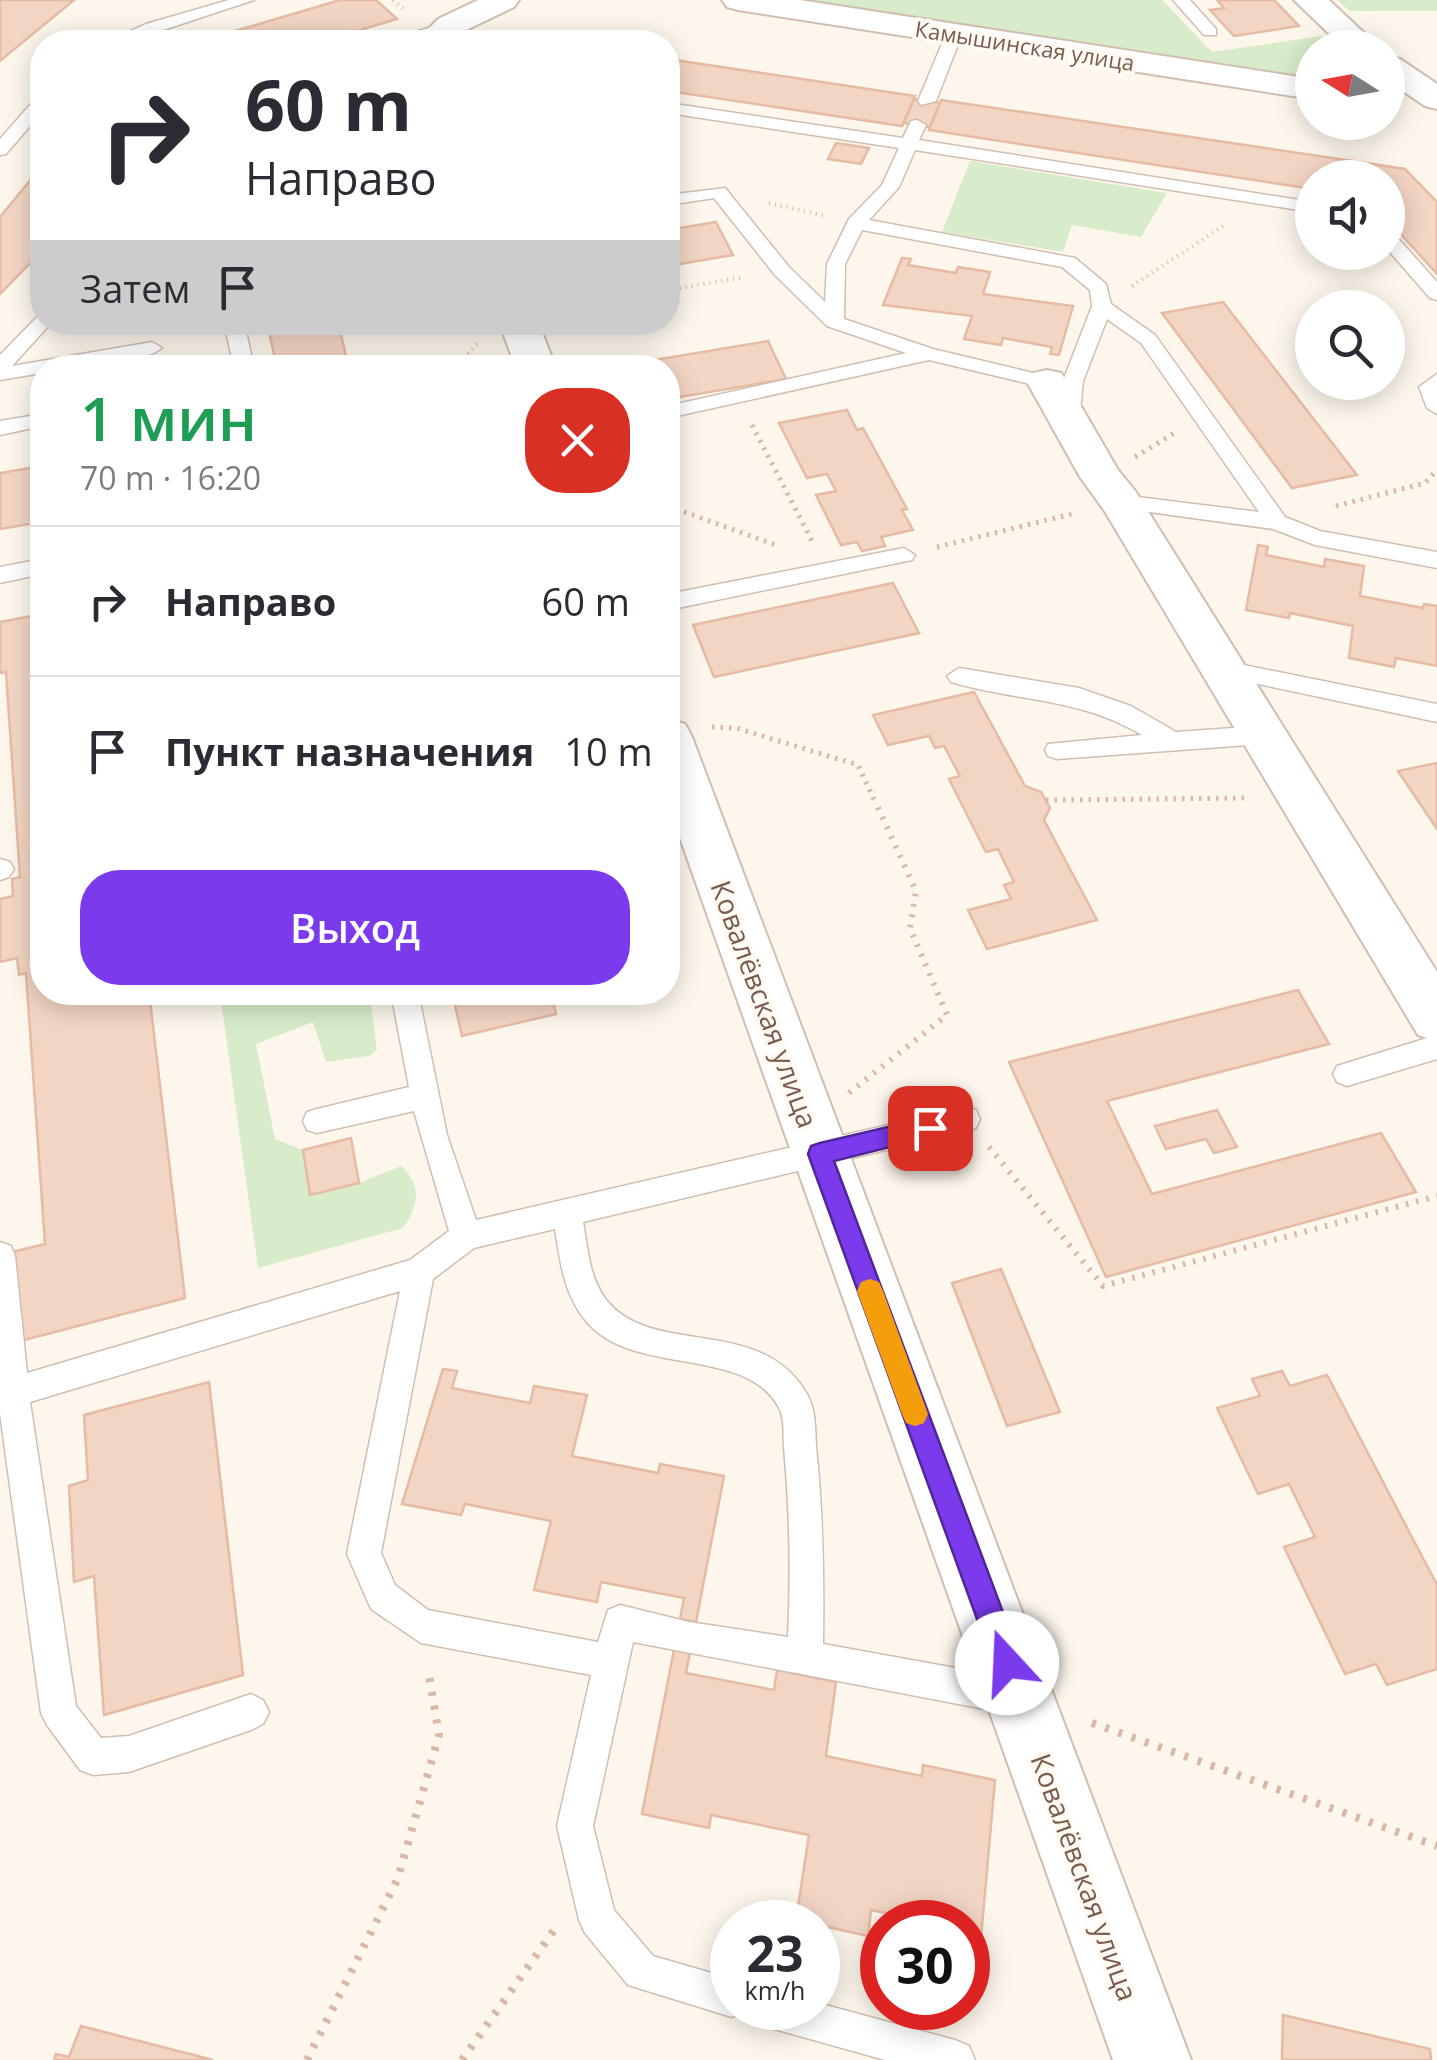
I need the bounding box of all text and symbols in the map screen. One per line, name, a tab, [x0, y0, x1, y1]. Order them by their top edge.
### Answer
street label: Камышинская улица	[913, 13, 1137, 77]
north arrow	[1295, 30, 1405, 140]
map controls	[1295, 30, 1405, 400]
text: 60 m	[245, 56, 412, 152]
icon: right	[80, 70, 210, 200]
text: Направо	[245, 147, 437, 208]
button: sound	[1295, 160, 1405, 270]
icon: arrive	[210, 260, 265, 315]
text: Затем	[80, 262, 190, 314]
button: search	[1295, 290, 1405, 400]
text: 1 мин	[80, 377, 257, 459]
button: close	[525, 388, 630, 493]
text: 70 m · 16:20	[80, 456, 261, 499]
icon: right	[80, 574, 135, 629]
text: Направо	[165, 575, 336, 627]
text: 60 m	[541, 575, 630, 627]
icon: arrive	[80, 724, 135, 779]
text: Пункт назначения	[165, 725, 534, 777]
text: 10 m	[564, 725, 653, 777]
button: Выход	[80, 870, 630, 985]
street label: Ковалёвская улица	[703, 875, 827, 1133]
pin	[888, 1086, 973, 1171]
icon: arrive	[903, 1101, 958, 1156]
position arrow	[955, 1611, 1059, 1715]
street label: Ковалёвская улица	[1023, 1748, 1147, 2006]
speed limit sign: 30	[860, 1900, 990, 2030]
text: 23	[746, 1919, 804, 1987]
text: km/h	[745, 1973, 805, 2007]

